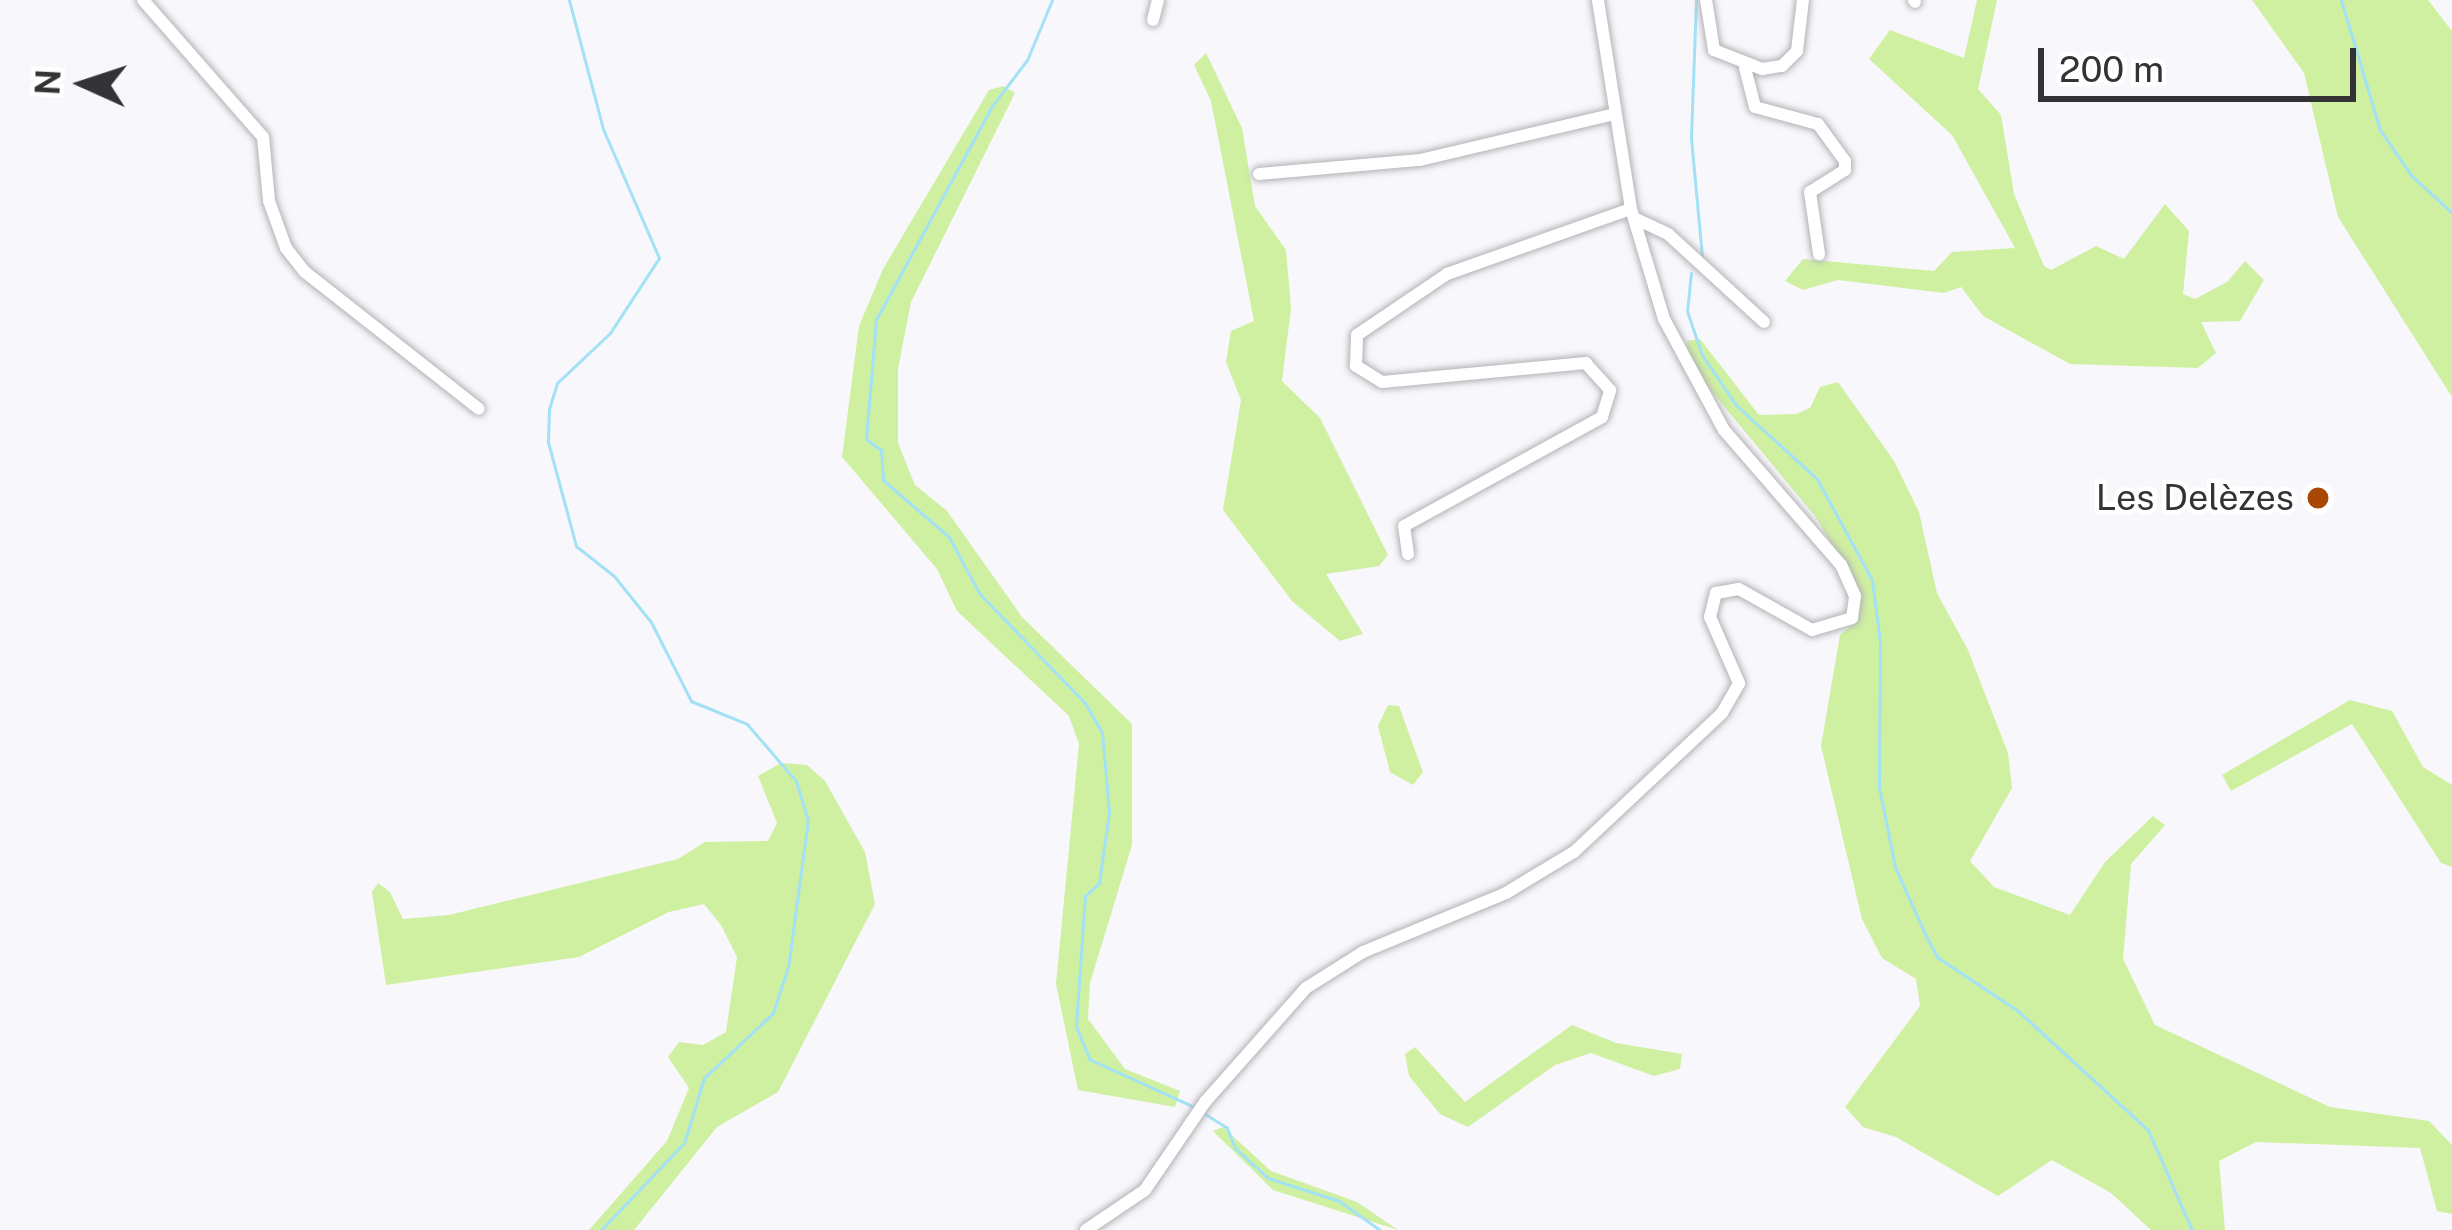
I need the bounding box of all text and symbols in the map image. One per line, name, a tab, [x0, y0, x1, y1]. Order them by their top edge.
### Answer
north arrow	[24, 24, 144, 144]
scale bar	[2044, 24, 2362, 98]
text: 200 m	[2059, 48, 2164, 90]
text: N	[28, 68, 68, 96]
place label: Les Delèzes	[2096, 476, 2294, 520]
marker: Les Delèzes	[2305, 485, 2331, 511]

